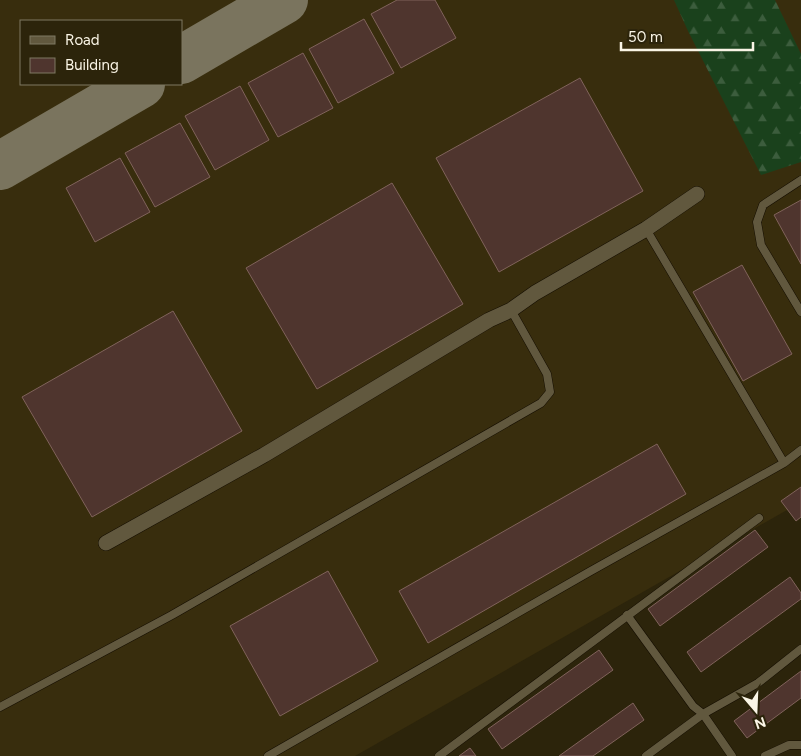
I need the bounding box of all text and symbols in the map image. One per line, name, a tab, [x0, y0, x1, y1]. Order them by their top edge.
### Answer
legend	[20, 20, 182, 85]
scale bar	[621, 20, 754, 52]
text: 50 m	[628, 28, 663, 46]
text: Road	[65, 31, 100, 49]
text: Building	[65, 56, 119, 74]
north arrow	[731, 686, 781, 736]
text: N	[752, 713, 768, 733]

